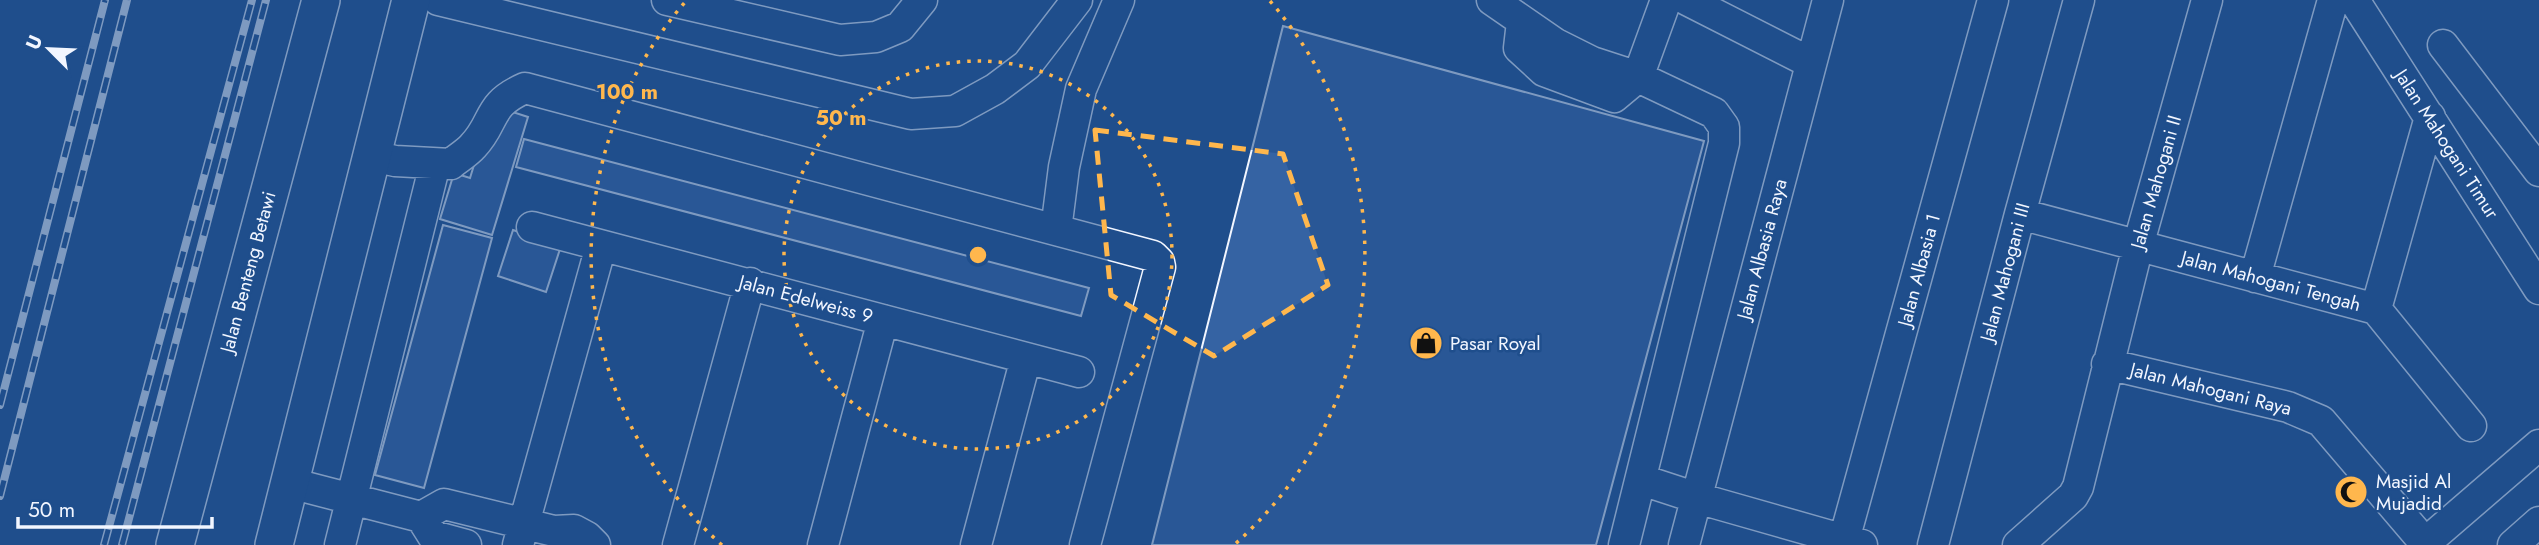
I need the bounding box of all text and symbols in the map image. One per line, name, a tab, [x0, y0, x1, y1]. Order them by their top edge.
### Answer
north arrow	[14, 14, 84, 84]
text: U	[19, 31, 49, 54]
street label: Jalan Mahogani Timur	[2387, 61, 2506, 224]
text: 100 m	[596, 77, 658, 107]
text: 50 m	[816, 103, 866, 133]
street label: Jalan Mahogani II	[2123, 112, 2188, 255]
street label: Jalan Albasia Raya	[1729, 176, 1794, 325]
street label: Jalan Benteng Betawi	[213, 188, 283, 359]
street label: Jalan Mahogani III	[1973, 200, 2036, 347]
street label: Jalan Albasia 1	[1890, 211, 1947, 332]
centre of rings	[966, 243, 990, 267]
street label: Jalan Mahogani Tengah	[2175, 243, 2364, 318]
street label: Jalan Edelweiss 9	[733, 267, 876, 330]
shop icon: Pasar Royal	[1407, 324, 1445, 362]
place label: Pasar Royal	[1450, 330, 1541, 357]
street label: Jalan Mahogani Raya	[2125, 355, 2295, 422]
place label: Masjid Al Mujadid	[2376, 468, 2451, 517]
mosque icon: Masjid Al Mujadid	[2332, 473, 2370, 511]
scale bar	[18, 486, 212, 530]
text: 50 m	[28, 495, 75, 525]

